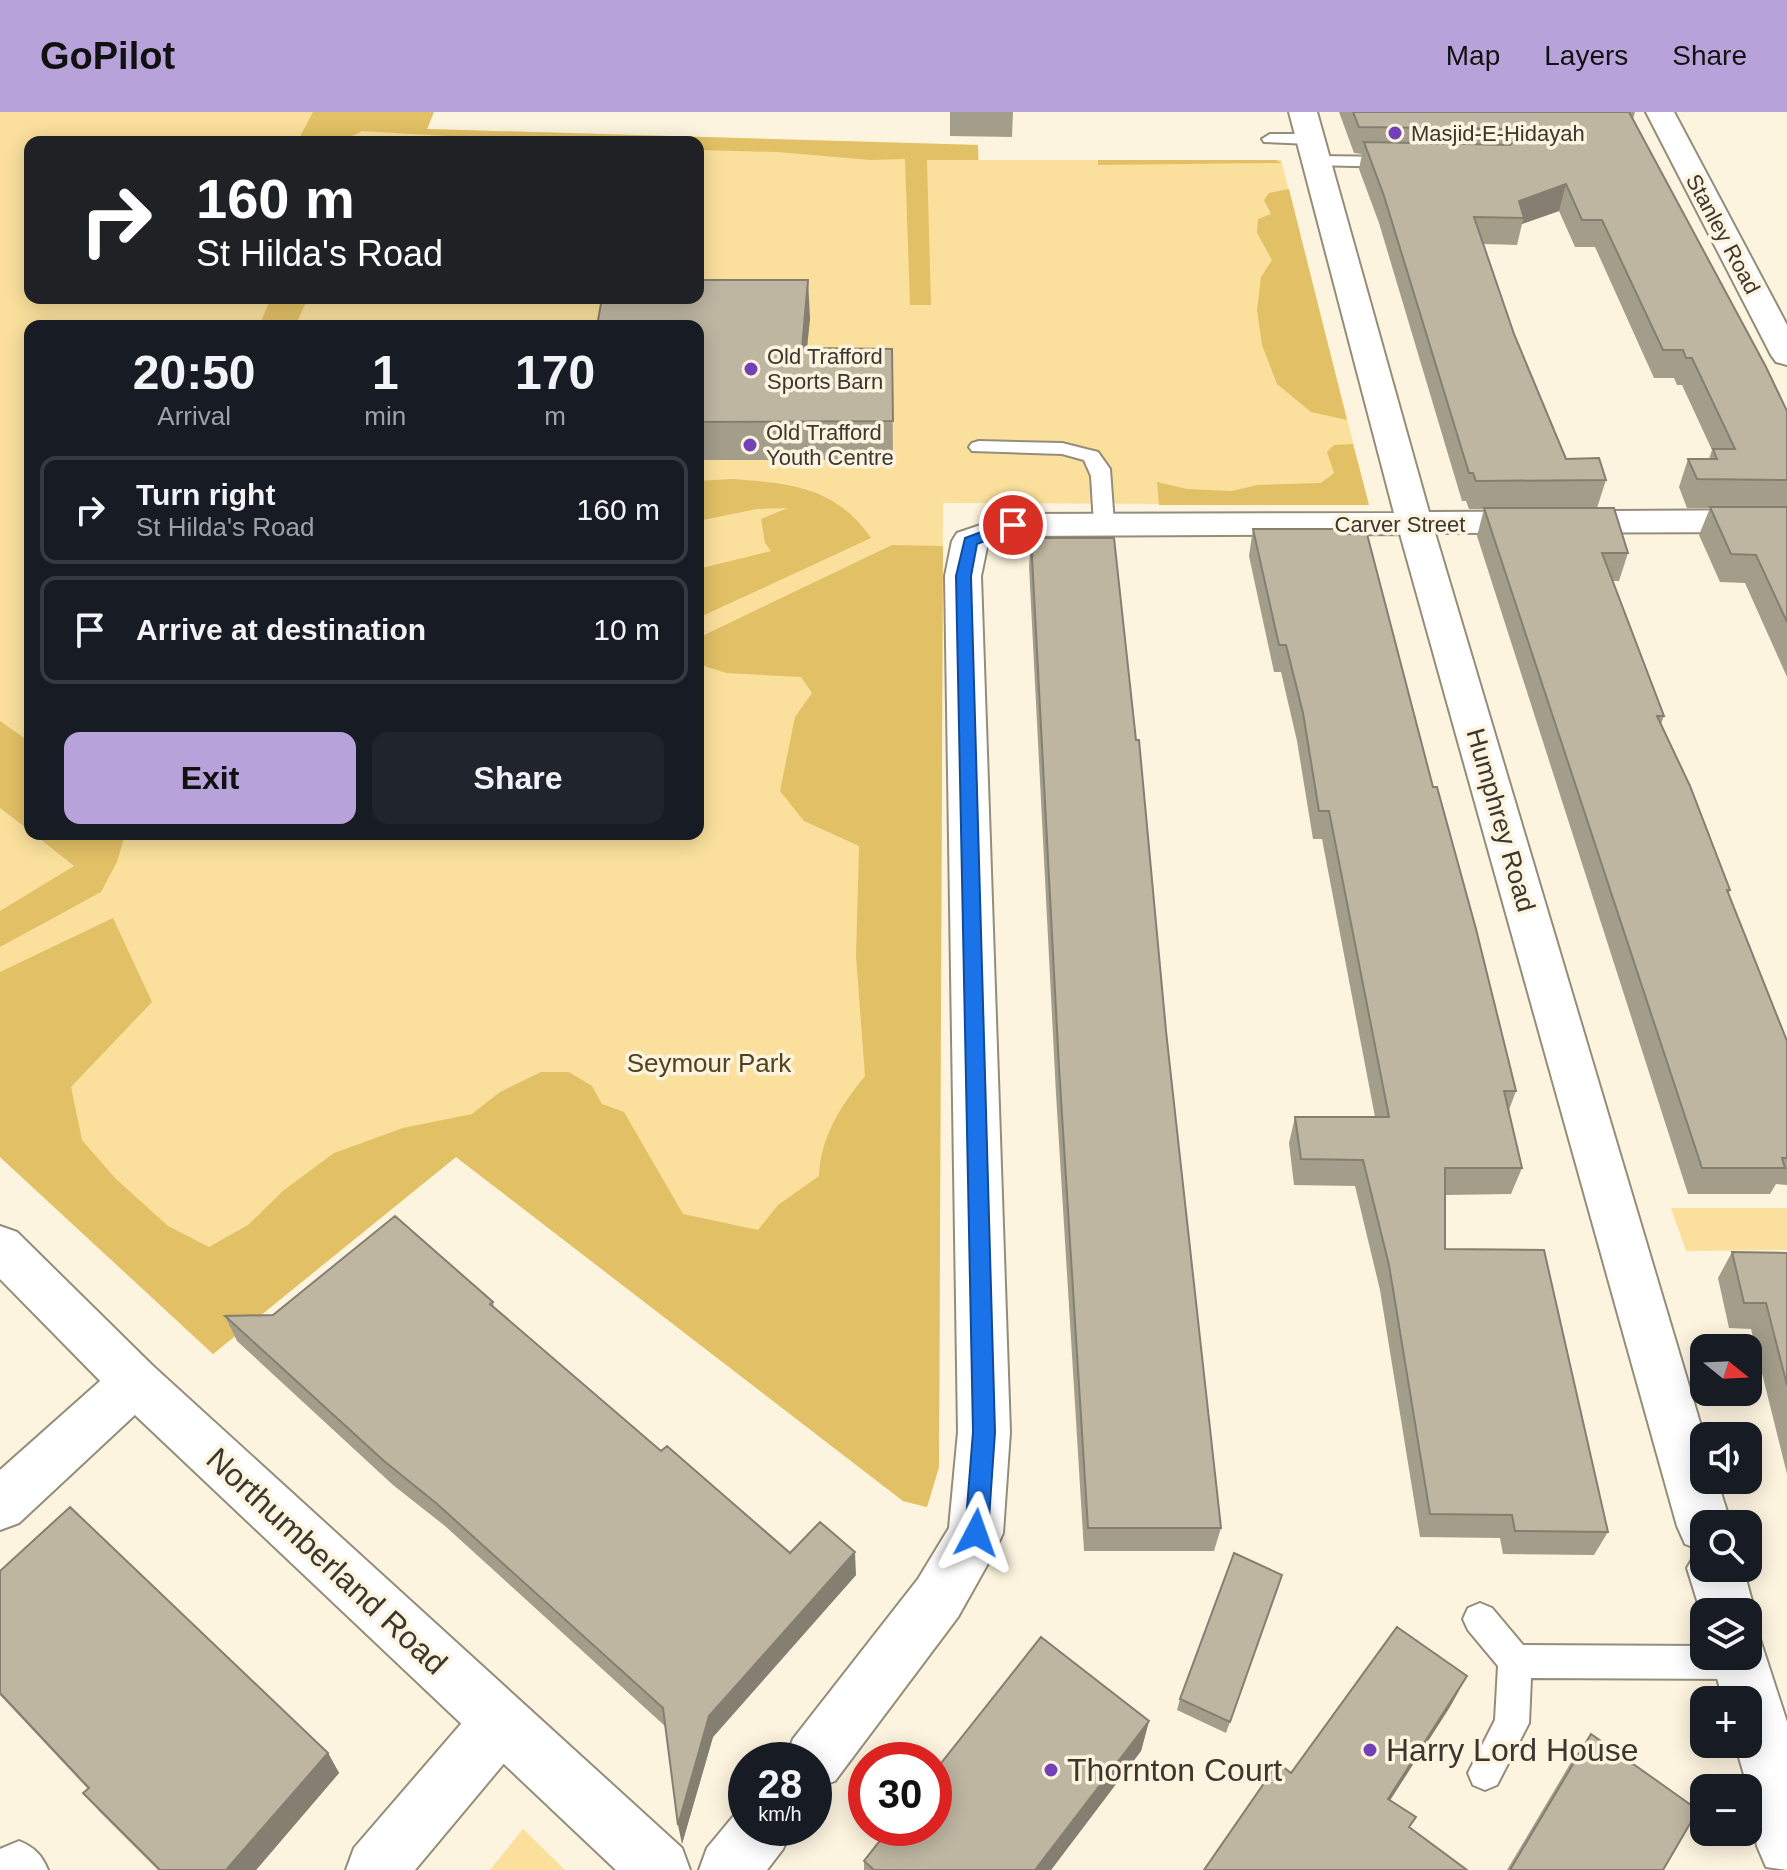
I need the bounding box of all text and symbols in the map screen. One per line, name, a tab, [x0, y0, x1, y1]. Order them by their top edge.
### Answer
text: GoPilot	[40, 35, 175, 77]
text: Map	[1446, 40, 1500, 71]
text: Layers	[1544, 40, 1628, 71]
text: Share	[1672, 40, 1747, 71]
place label: Masjid-E-Hidayah	[1411, 121, 1585, 146]
marker: Masjid-E-Hidayah	[1386, 124, 1404, 142]
text: 160 m	[196, 167, 355, 230]
icon: right	[64, 168, 168, 272]
street label: Stanley Road	[1681, 170, 1765, 298]
text: St Hilda's Road	[196, 233, 443, 274]
place label: Old Trafford Sports Barn	[767, 344, 883, 394]
text: 20:50	[133, 346, 256, 399]
text: 1	[372, 346, 399, 399]
text: 170	[515, 346, 595, 399]
marker: Old Trafford Sports Barn	[742, 360, 760, 378]
text: Arrival	[157, 401, 231, 431]
text: min	[364, 401, 406, 431]
text: m	[544, 401, 566, 431]
place label: Old Trafford Youth Centre	[766, 420, 894, 470]
marker: Old Trafford Youth Centre	[741, 436, 759, 454]
text: Turn right	[136, 478, 275, 511]
icon: right	[68, 488, 112, 532]
pin	[979, 491, 1047, 559]
text: 160 m	[577, 493, 660, 526]
icon: arrive	[991, 503, 1035, 547]
text: St Hilda's Road	[136, 512, 314, 542]
street label: Carver Street	[1335, 512, 1465, 537]
icon: arrive	[68, 608, 112, 652]
text: Arrive at destination	[136, 613, 426, 646]
text: 10 m	[593, 613, 660, 646]
street label: Humphrey Road	[1460, 725, 1542, 915]
button: Exit	[64, 732, 356, 824]
button: Share	[372, 732, 664, 824]
park label: Seymour Park	[627, 1048, 792, 1078]
north arrow	[1690, 1334, 1762, 1406]
map controls	[1690, 1334, 1762, 1846]
button: sound	[1690, 1422, 1762, 1494]
street label: Northumberland Road	[200, 1440, 454, 1682]
position arrow	[934, 1491, 1018, 1575]
button: search	[1690, 1510, 1762, 1582]
button: layers	[1690, 1598, 1762, 1670]
button: +	[1690, 1686, 1762, 1758]
place label: Harry Lord House	[1386, 1732, 1639, 1768]
marker: Harry Lord House	[1361, 1741, 1379, 1759]
speed limit sign: 30	[848, 1742, 952, 1846]
place label: Thornton Court	[1067, 1752, 1282, 1788]
marker: Thornton Court	[1042, 1761, 1060, 1779]
text: 28	[758, 1762, 802, 1806]
button: −	[1690, 1774, 1762, 1846]
text: km/h	[758, 1803, 802, 1825]

